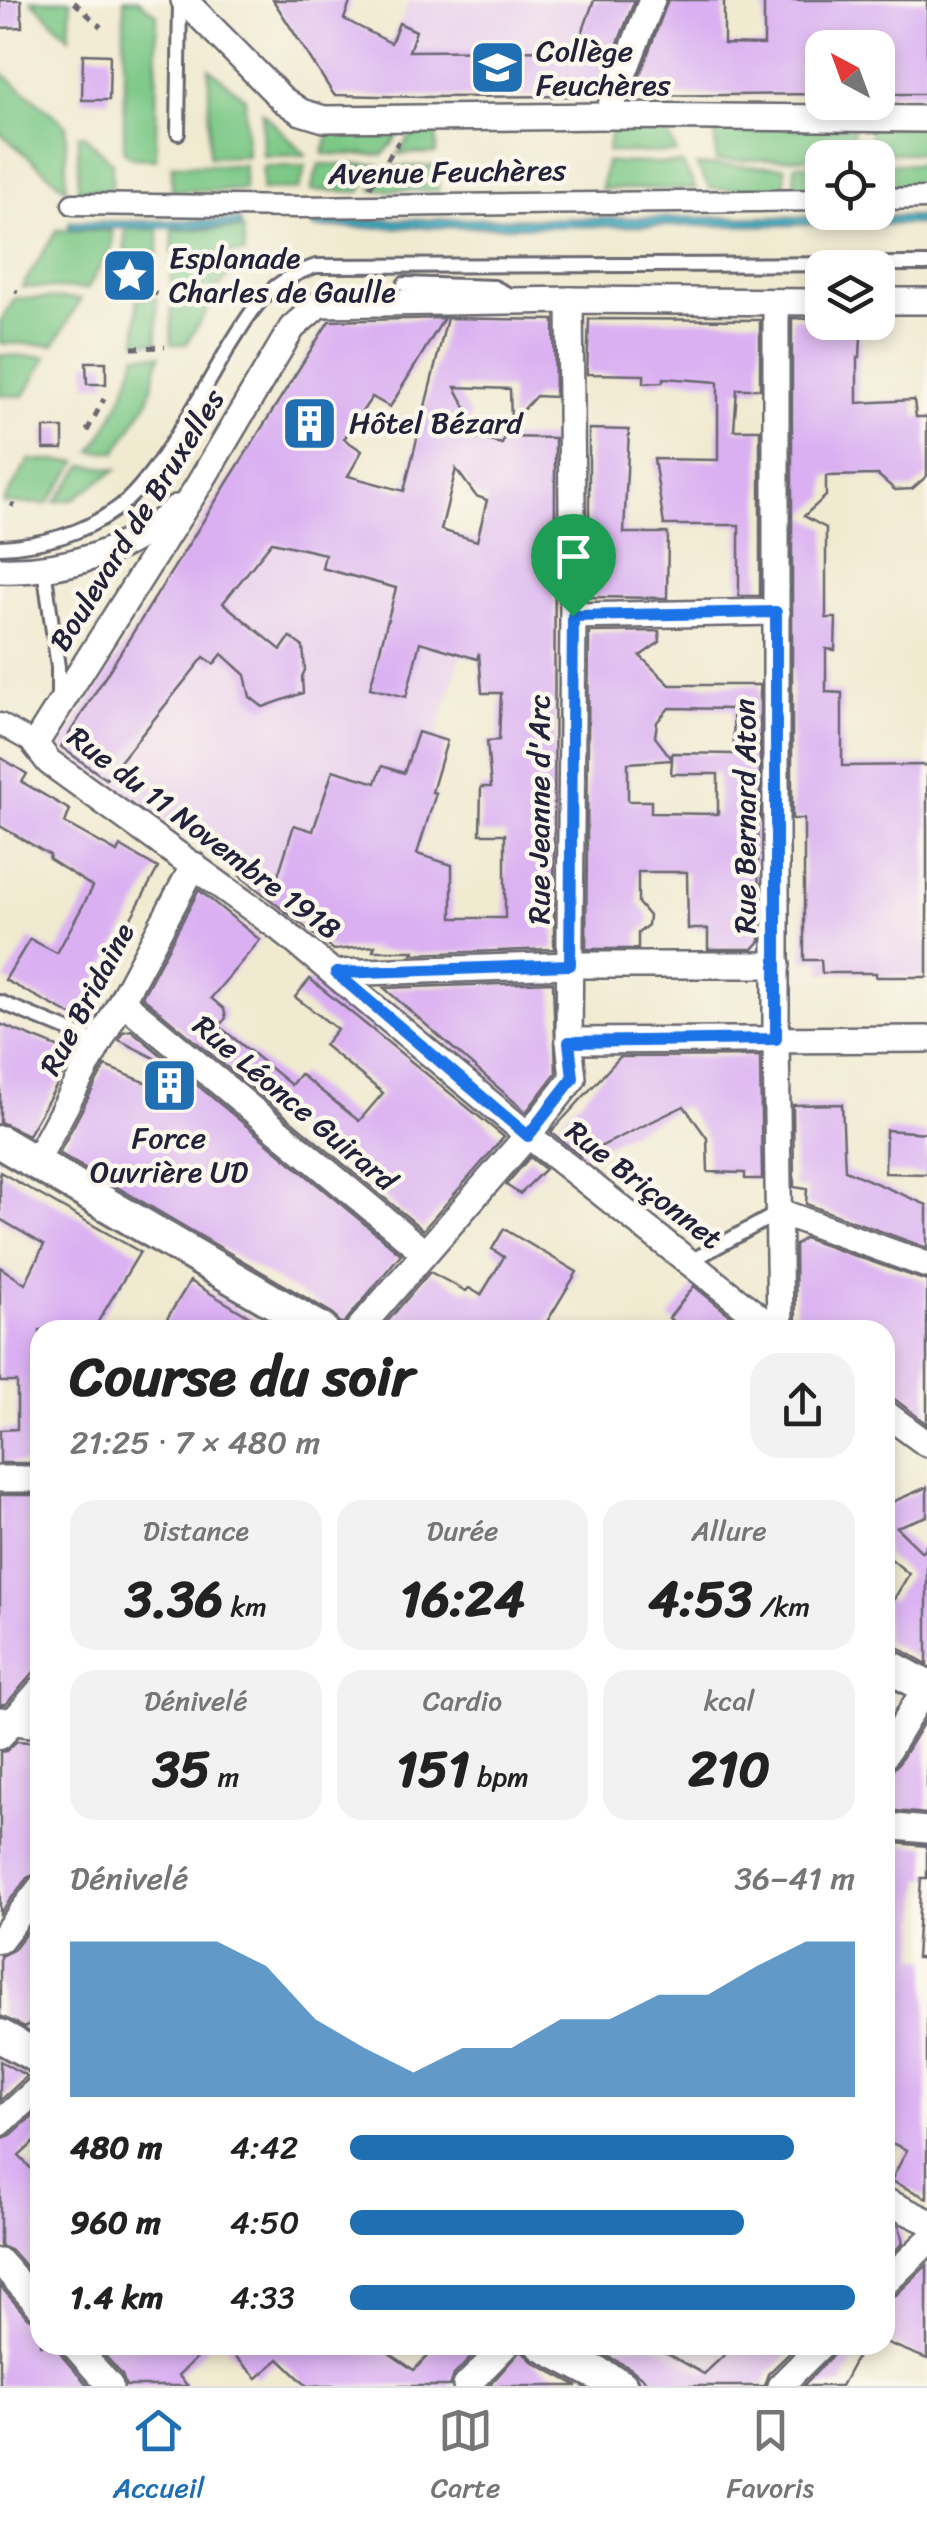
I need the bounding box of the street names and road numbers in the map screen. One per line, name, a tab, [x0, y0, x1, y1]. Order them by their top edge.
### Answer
street label: Avenue Feuchères	[327, 143, 567, 201]
street label: Boulevard de Bruxelles	[34, 378, 240, 662]
street label: Rue Jeanne d'Arc	[512, 694, 566, 924]
street label: Rue Bernard Aton	[718, 699, 772, 933]
street label: Rue du 11 Novembre 1918	[55, 712, 353, 954]
street label: Rue Bridaine	[24, 912, 150, 1086]
street label: Rue Léonce Guirard	[180, 1001, 412, 1207]
street label: Rue Briçonnet	[553, 1106, 735, 1264]

